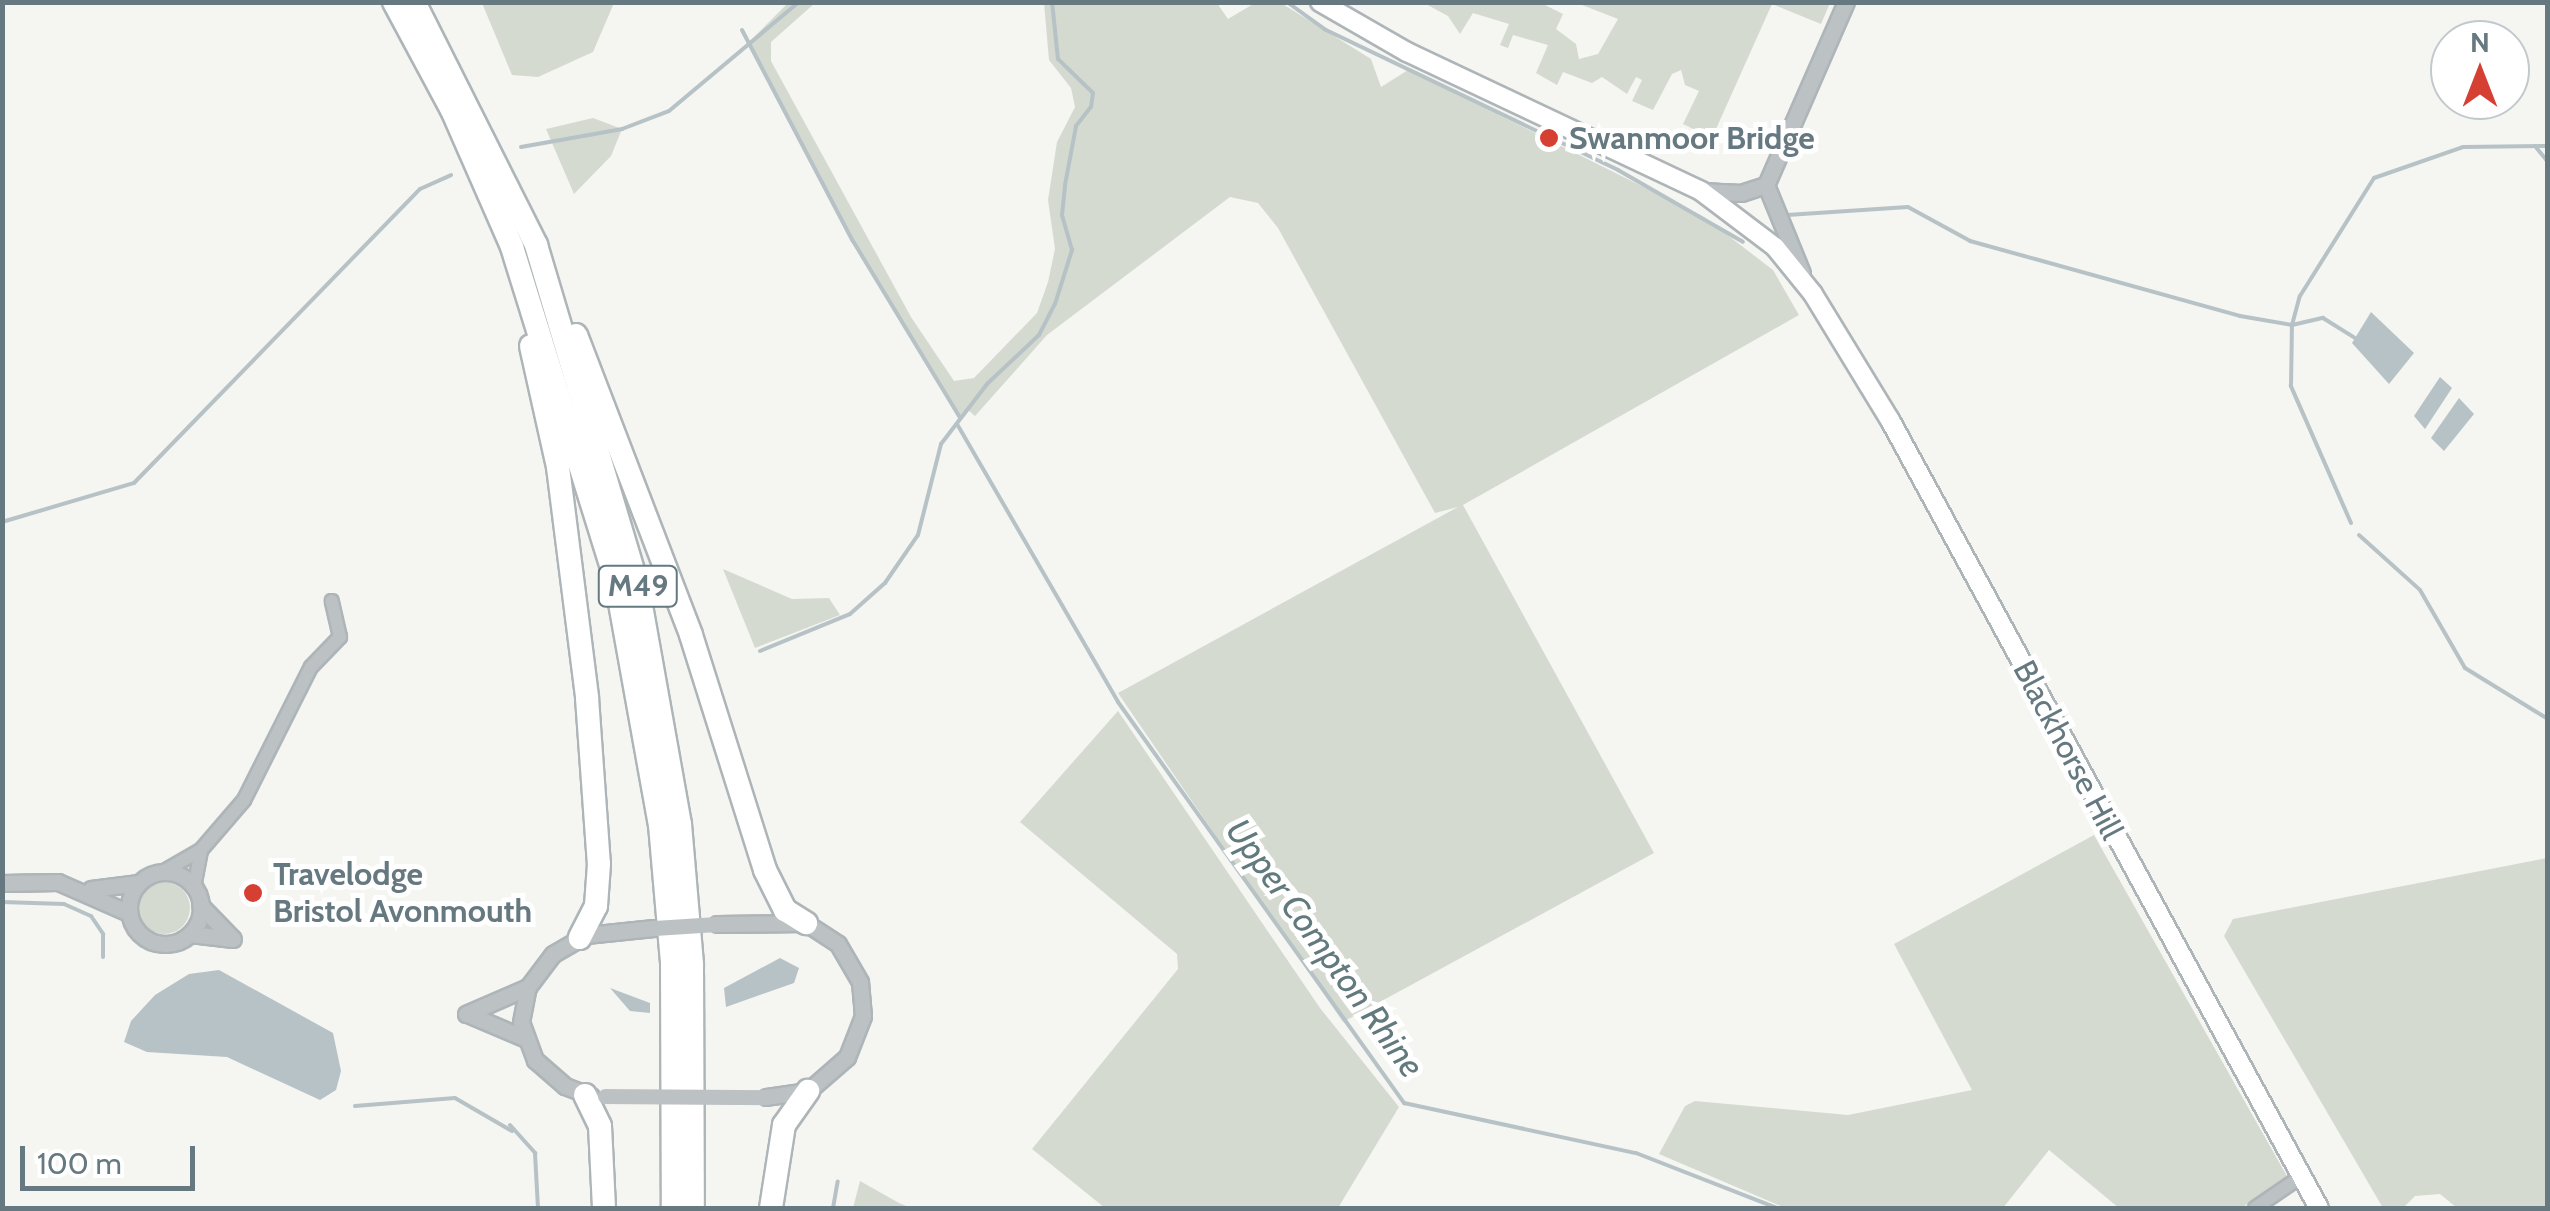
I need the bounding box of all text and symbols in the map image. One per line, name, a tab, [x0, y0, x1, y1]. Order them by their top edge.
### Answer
north arrow	[2430, 20, 2530, 120]
text: N	[2470, 25, 2490, 59]
place label: Swanmoor Bridge	[1569, 119, 1815, 157]
marker: Swanmoor Bridge	[1538, 127, 1560, 149]
road number: M49	[596, 561, 680, 611]
street label: Blackhorse Hill	[2005, 654, 2131, 846]
water label: Upper Compton Rhine	[1217, 811, 1433, 1085]
place label: Travelodge Bristol Avonmouth	[273, 856, 532, 931]
marker: Travelodge Bristol Avonmouth	[242, 882, 264, 904]
scale bar	[25, 1126, 200, 1188]
text: 100 m	[37, 1145, 122, 1182]

